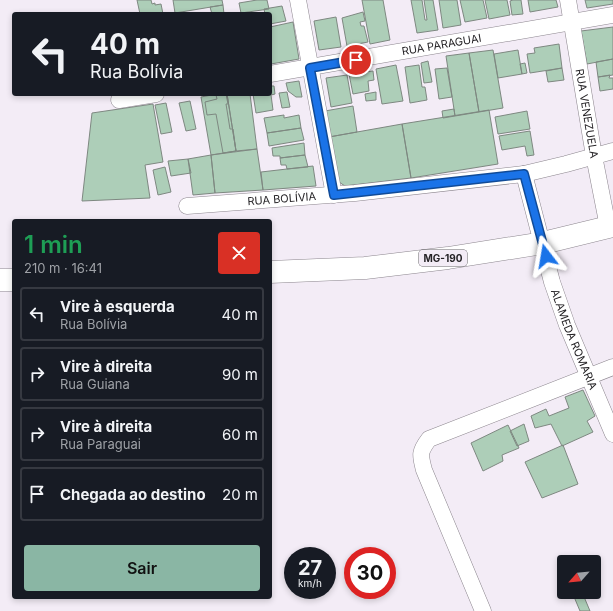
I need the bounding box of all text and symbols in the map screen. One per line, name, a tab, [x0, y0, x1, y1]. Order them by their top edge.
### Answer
text: 40 m	[90, 27, 160, 61]
icon: left	[24, 28, 76, 80]
street label: RUA PARAGUAI	[401, 31, 482, 58]
pin	[339, 43, 373, 77]
icon: arrive	[345, 49, 367, 71]
text: Rua Bolívia	[90, 61, 183, 82]
street label: RUA VENEZUELA	[573, 68, 601, 160]
street label: RUA BOLÍVIA	[247, 189, 317, 208]
text: 1 min	[24, 230, 83, 259]
button: close	[218, 232, 260, 274]
position arrow	[525, 235, 567, 277]
road number: MG-190	[419, 250, 467, 266]
text: 210 m · 16:41	[24, 260, 102, 276]
street label: ALAMEDA ROMARIA	[548, 287, 601, 392]
text: Vire à esquerda	[60, 297, 175, 316]
icon: left	[26, 303, 48, 325]
text: 40 m	[221, 305, 258, 324]
text: Rua Bolívia	[60, 316, 127, 332]
text: Vire à direita	[60, 357, 152, 376]
icon: right	[26, 363, 48, 385]
text: 90 m	[222, 365, 258, 384]
text: Rua Guiana	[60, 376, 130, 392]
text: Vire à direita	[60, 417, 152, 436]
icon: right	[26, 423, 48, 445]
text: 60 m	[222, 425, 258, 444]
text: Rua Paraguai	[60, 436, 141, 452]
icon: arrive	[26, 483, 48, 505]
text: Chegada ao destino	[60, 485, 206, 504]
text: 20 m	[222, 485, 258, 504]
button: Sair	[24, 545, 260, 591]
speed limit sign: 30	[344, 547, 396, 599]
north arrow	[557, 555, 601, 599]
map controls	[557, 555, 601, 599]
text: 27	[298, 556, 322, 580]
text: km/h	[298, 577, 322, 589]

